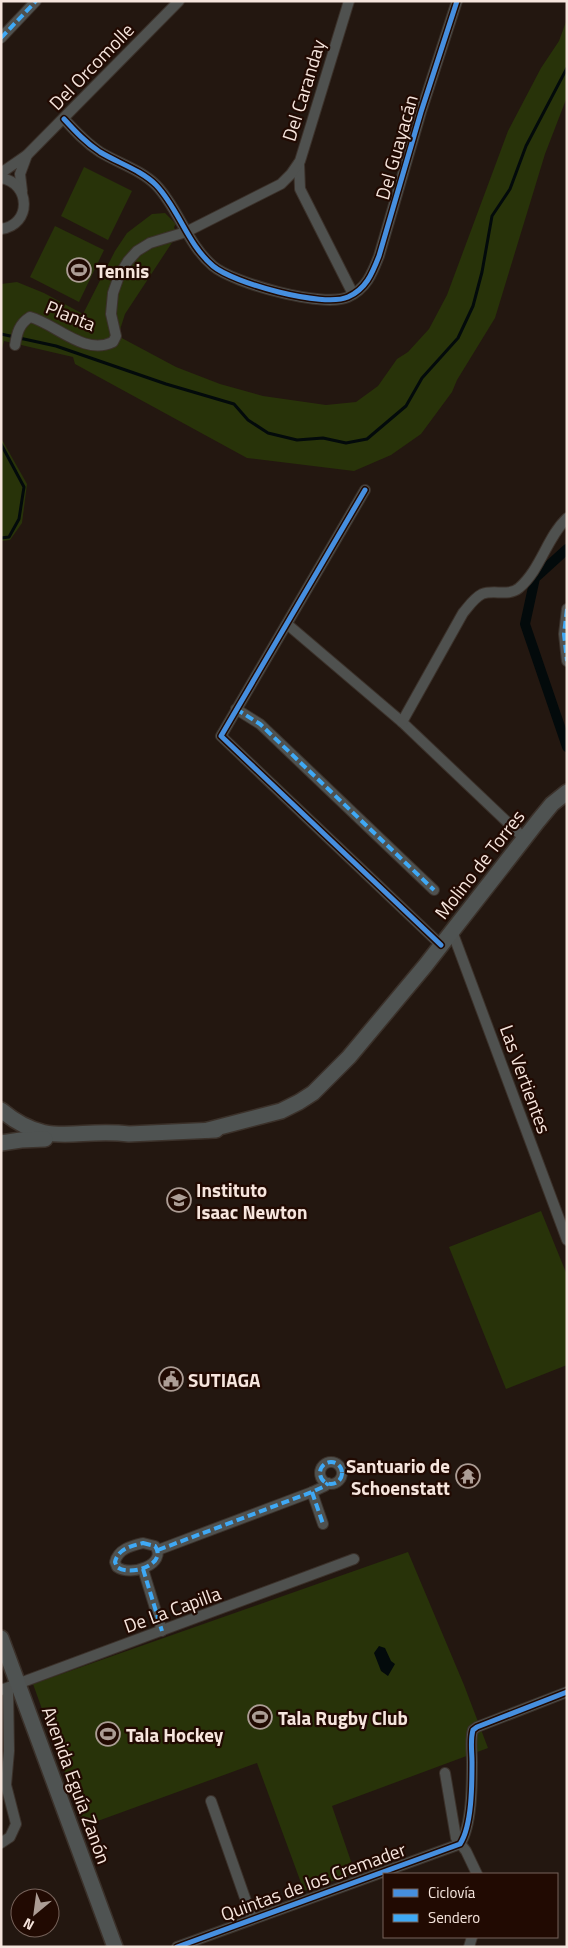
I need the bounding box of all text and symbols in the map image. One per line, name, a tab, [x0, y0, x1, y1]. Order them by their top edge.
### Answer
street label: Del Orcomolle	[42, 16, 140, 116]
street label: Del Caranday	[274, 35, 332, 145]
street label: Del Guayacán	[367, 91, 425, 203]
place label: Tennis	[96, 256, 149, 285]
sports icon: Tennis	[66, 257, 92, 283]
street label: Planta	[42, 292, 101, 338]
street label: Molino de Torres	[427, 803, 531, 925]
street label: Las Vertientes	[493, 1021, 559, 1138]
place label: Instituto Isaac Newton	[196, 1175, 307, 1226]
school or university icon: Instituto Isaac Newton	[166, 1187, 192, 1213]
place label: SUTIAGA	[188, 1365, 261, 1394]
public building icon: SUTIAGA	[158, 1366, 184, 1392]
place label: Santuario de Schoenstatt	[346, 1451, 450, 1502]
temple icon: Santuario de Schoenstatt	[455, 1463, 481, 1489]
street label: De La Capilla	[120, 1578, 225, 1640]
street label: Avenida Eguía Zanón	[35, 1702, 119, 1868]
place label: Tala Rugby Club	[278, 1703, 408, 1732]
sports icon: Tala Rugby Club	[247, 1704, 273, 1730]
place label: Tala Hockey	[126, 1720, 224, 1749]
sports icon: Tala Hockey	[95, 1721, 121, 1747]
street label: Quintas de los Cremader	[216, 1834, 410, 1928]
legend	[383, 1873, 558, 1938]
text: Ciclovía	[428, 1881, 476, 1904]
north arrow	[10, 1888, 60, 1938]
text: Sendero	[428, 1906, 480, 1929]
text: N	[19, 1913, 38, 1936]

